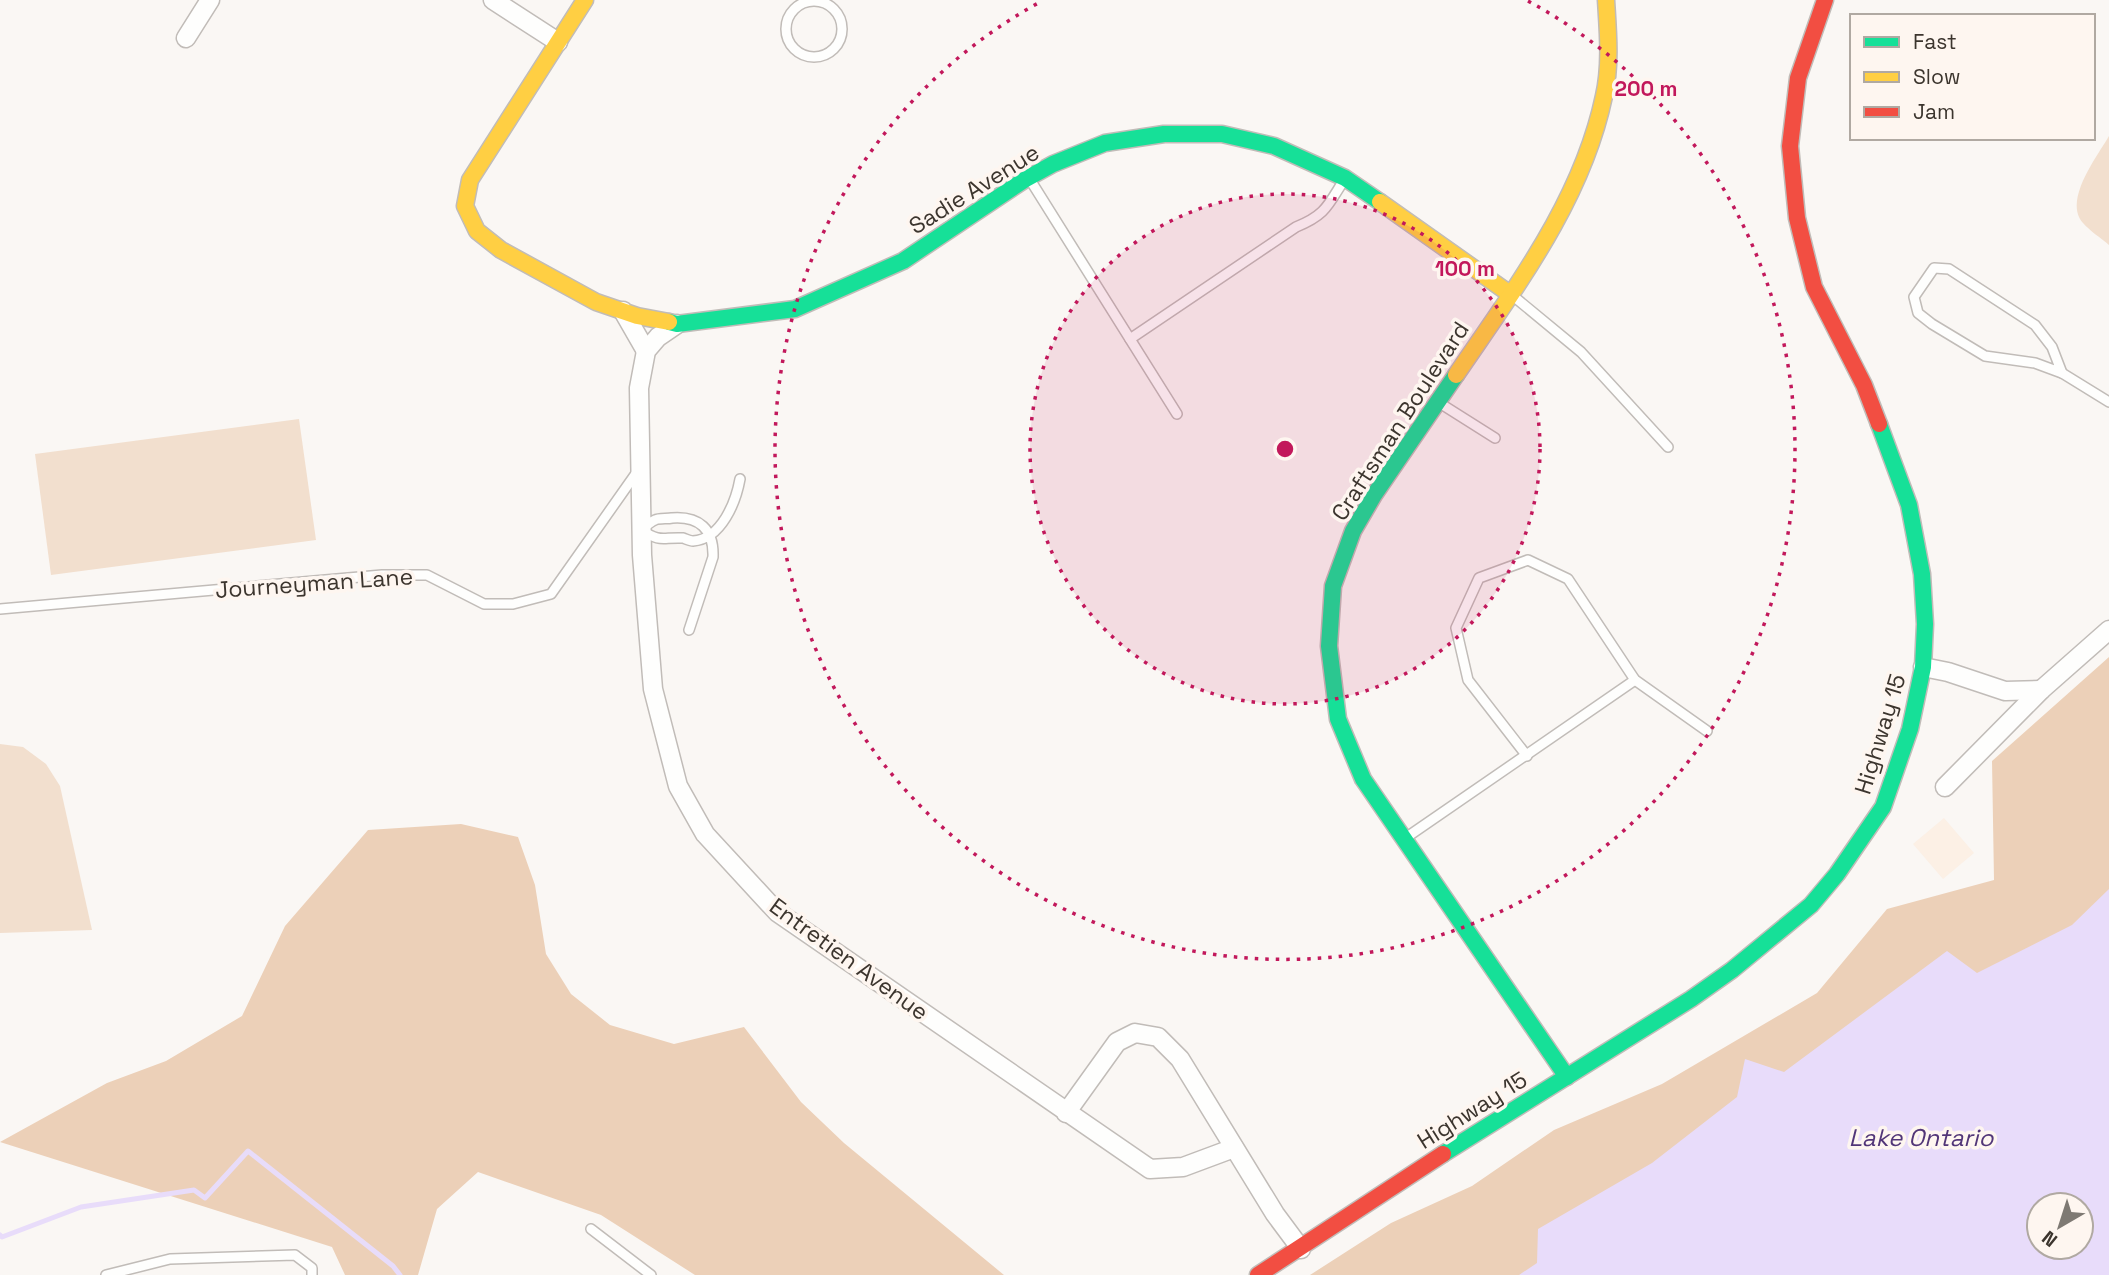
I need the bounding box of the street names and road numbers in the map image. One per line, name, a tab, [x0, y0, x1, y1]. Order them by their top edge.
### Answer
street label: Sadie Avenue	[903, 137, 1045, 241]
street label: Craftsman Boulevard	[1324, 316, 1476, 526]
street label: Journeyman Lane	[214, 561, 414, 605]
street label: Highway 15	[1848, 670, 1912, 798]
street label: Entretien Avenue	[764, 891, 934, 1027]
street label: Highway 15	[1411, 1064, 1533, 1156]

